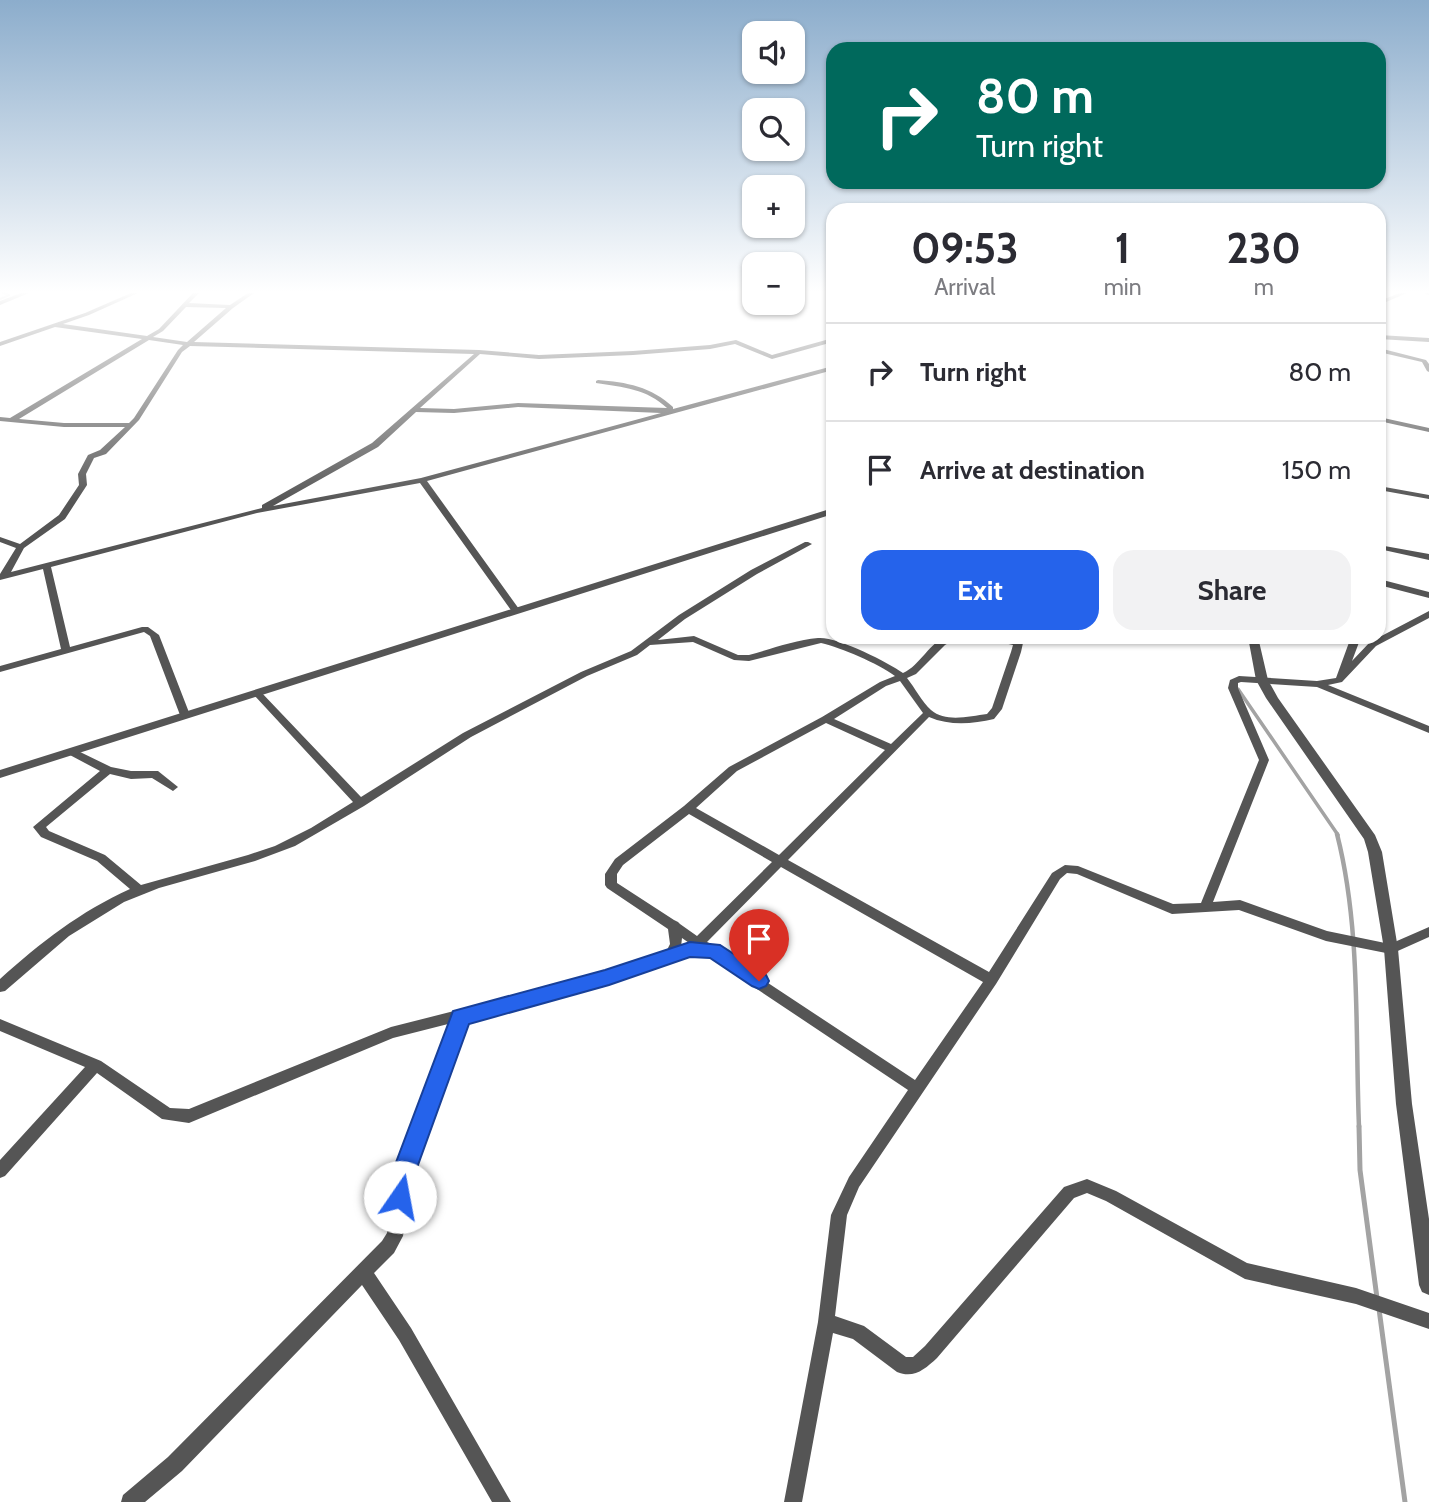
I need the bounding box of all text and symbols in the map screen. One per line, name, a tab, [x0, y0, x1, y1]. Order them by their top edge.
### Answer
map controls	[742, 21, 805, 315]
button: sound	[742, 21, 805, 84]
text: 80 m	[976, 66, 1094, 125]
icon: right	[861, 70, 952, 161]
button: search	[742, 98, 805, 161]
text: Turn right	[976, 126, 1103, 165]
button: +	[742, 175, 805, 238]
text: 09:53	[911, 222, 1019, 274]
text: 1	[1115, 222, 1130, 274]
text: 230	[1227, 222, 1301, 274]
button: −	[742, 252, 805, 315]
text: Arrival	[934, 273, 995, 301]
text: min	[1104, 273, 1142, 301]
text: m	[1254, 273, 1274, 301]
icon: right	[861, 353, 899, 391]
text: Turn right	[920, 356, 1026, 388]
text: 80 m	[1288, 356, 1351, 388]
icon: arrive	[861, 451, 899, 489]
text: Arrive at destination	[920, 454, 1145, 486]
text: 150 m	[1282, 454, 1351, 486]
button: Exit	[861, 550, 1099, 630]
button: Share	[1113, 550, 1351, 630]
pin	[729, 909, 789, 981]
icon: arrive	[740, 920, 778, 958]
position arrow	[363, 1160, 437, 1234]

